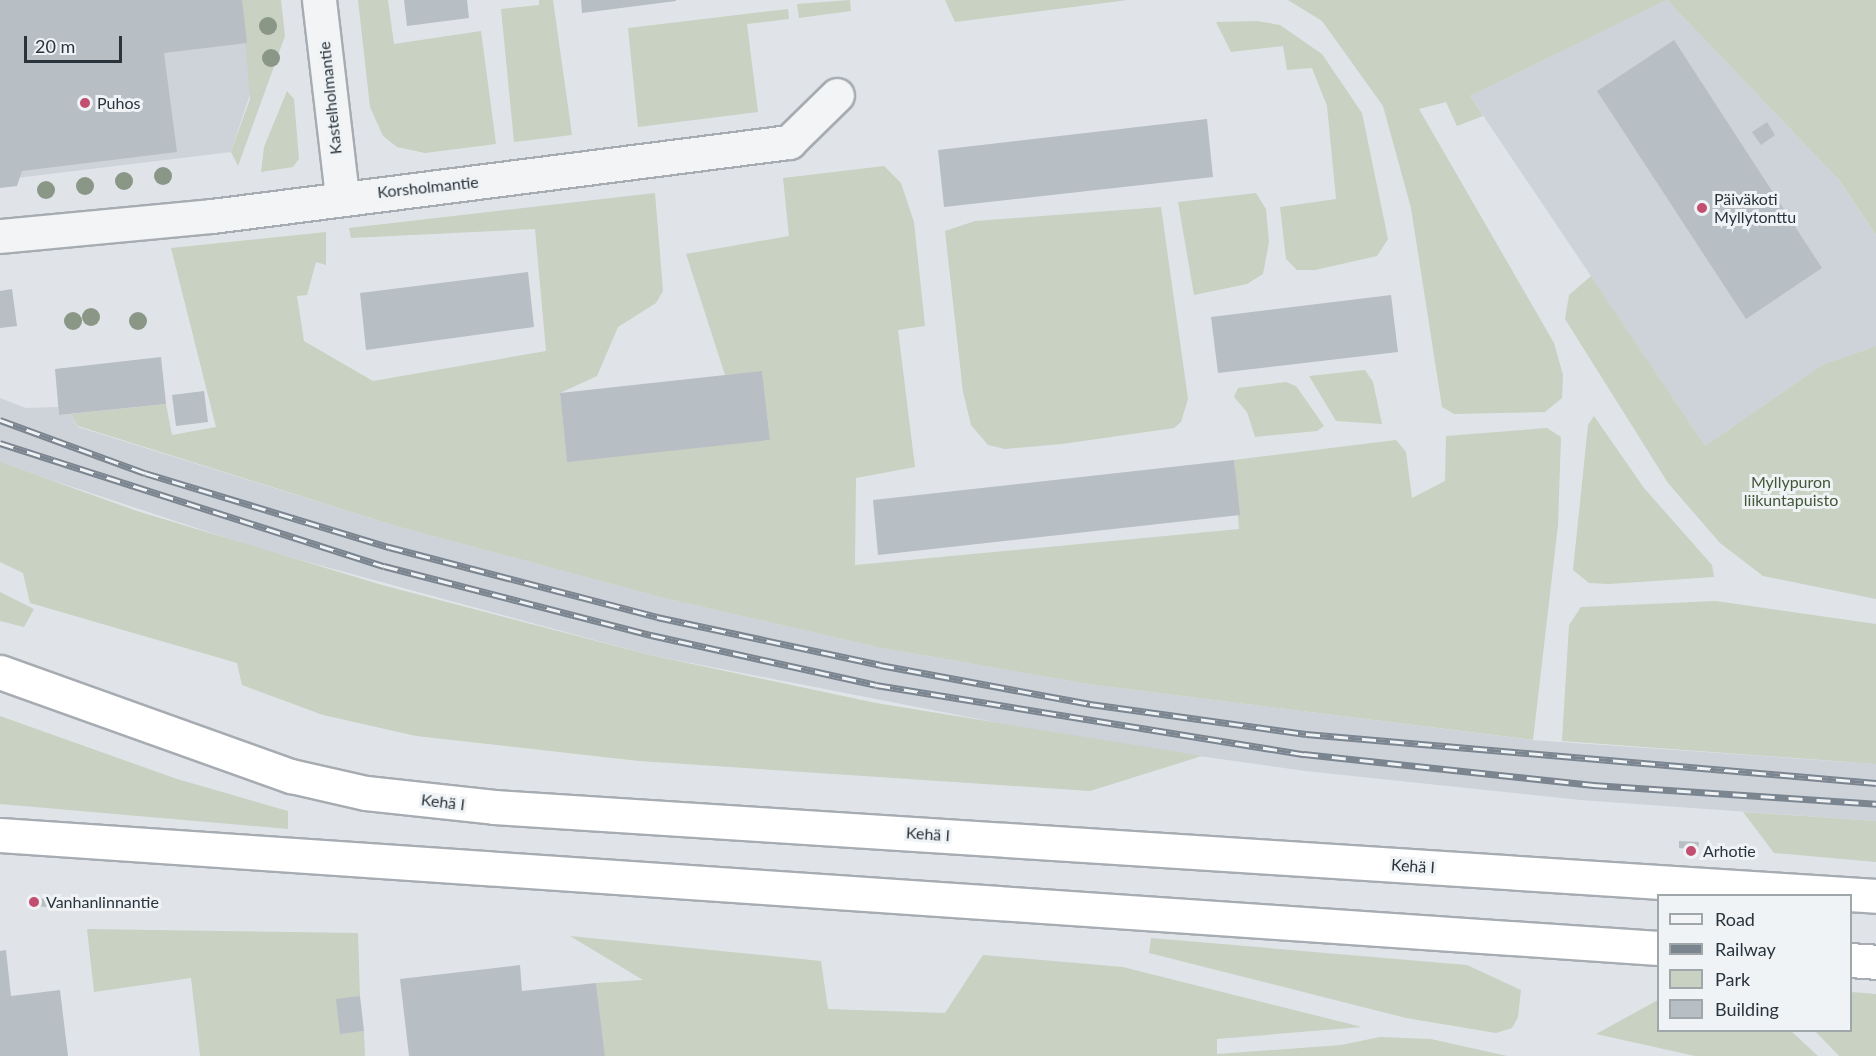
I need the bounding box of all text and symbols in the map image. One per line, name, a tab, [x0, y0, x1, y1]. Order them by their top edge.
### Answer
scale bar	[27, 24, 124, 62]
text: 20 m	[35, 35, 75, 57]
street label: Kastelholmantie	[315, 41, 345, 155]
place label: Puhos	[97, 93, 140, 113]
marker: Puhos	[78, 96, 92, 110]
street label: Korsholmantie	[376, 172, 480, 202]
place label: Päiväkoti Myllytonttu	[1714, 189, 1796, 227]
marker: Päiväkoti Myllytonttu	[1695, 201, 1709, 215]
park label: Myllypuron liikuntapuisto	[1744, 472, 1838, 510]
street label: Kehä I	[420, 790, 466, 814]
street label: Kehä I	[905, 823, 951, 845]
place label: Arhotie	[1703, 841, 1756, 861]
marker: Arhotie	[1684, 844, 1698, 858]
street label: Kehä I	[1390, 855, 1436, 877]
place label: Vanhanlinnantie	[46, 892, 159, 912]
legend	[1657, 894, 1852, 1032]
marker: Vanhanlinnantie	[27, 895, 41, 909]
text: Road	[1715, 908, 1755, 930]
text: Railway	[1715, 938, 1776, 960]
text: Park	[1715, 968, 1750, 990]
text: Building	[1715, 998, 1779, 1020]

